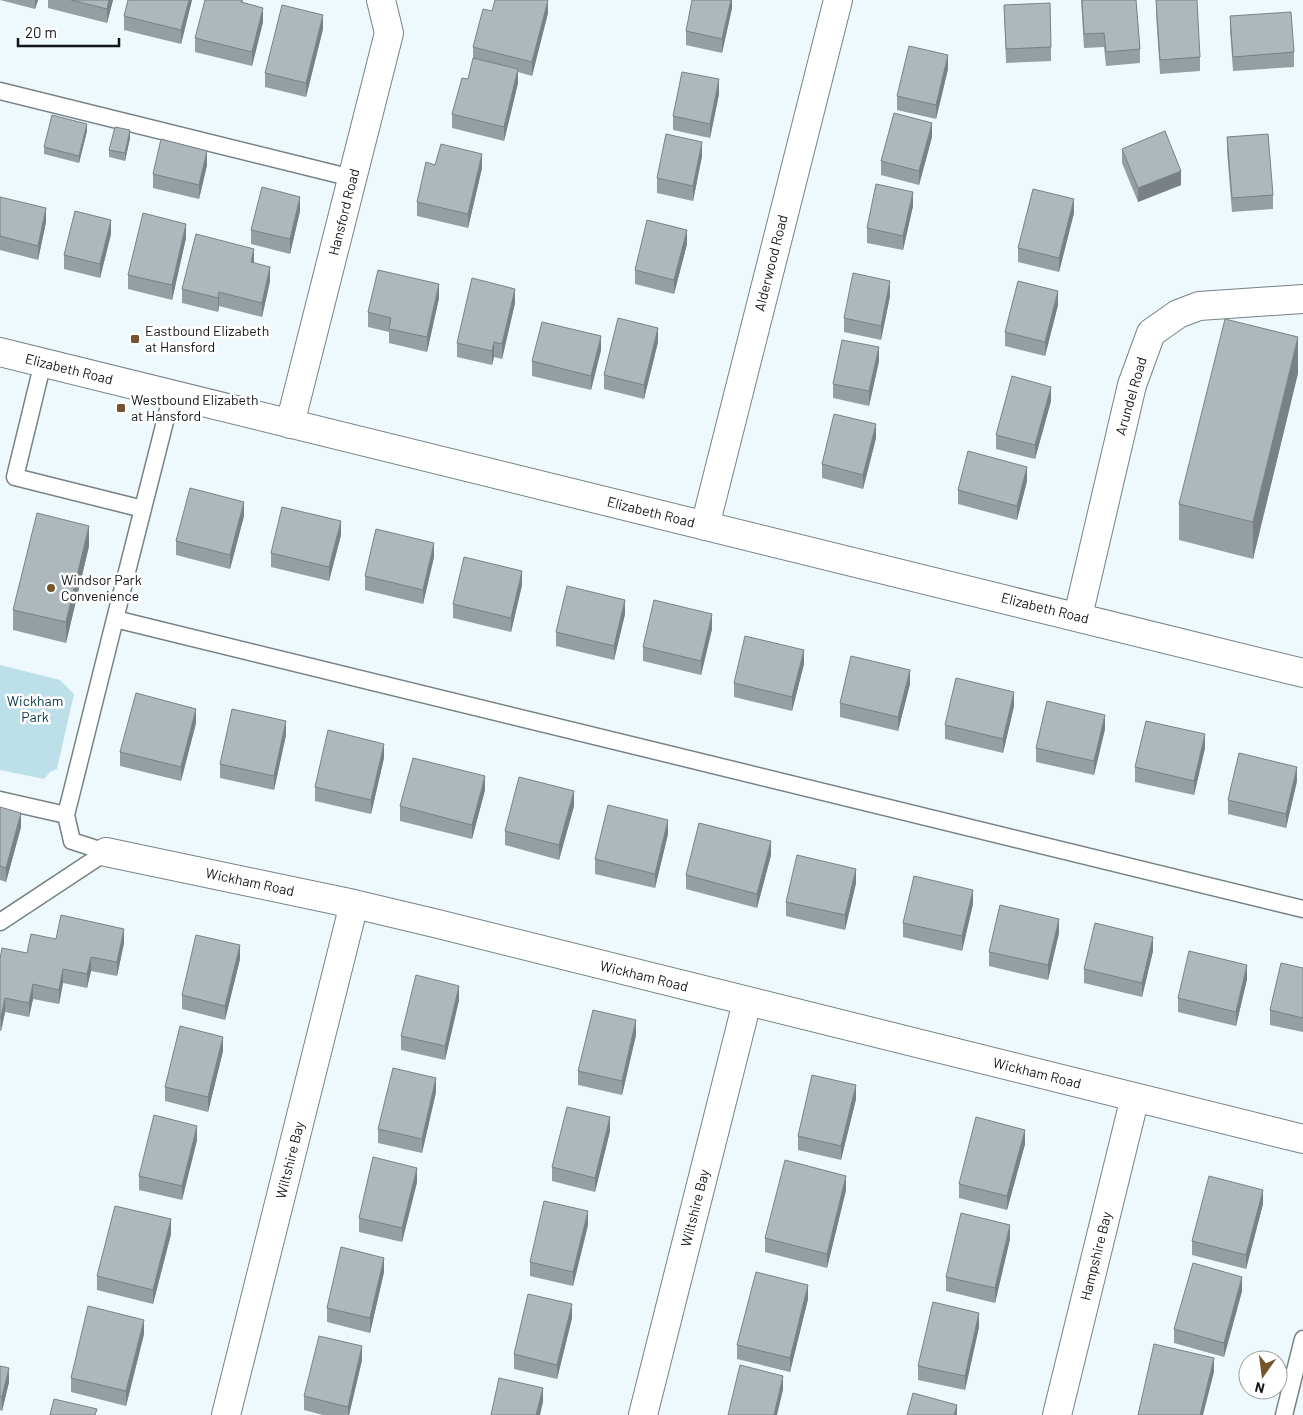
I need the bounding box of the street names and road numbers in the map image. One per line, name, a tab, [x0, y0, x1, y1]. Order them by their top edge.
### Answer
street label: Hansford Road	[325, 167, 363, 257]
street label: Alderwood Road	[750, 213, 791, 313]
street label: Elizabeth Road	[23, 349, 115, 388]
street label: Arundel Road	[1111, 355, 1150, 437]
street label: Elizabeth Road	[605, 492, 697, 531]
street label: Elizabeth Road	[999, 588, 1091, 627]
street label: Wickham Road	[204, 864, 296, 899]
street label: Wickham Road	[598, 956, 690, 995]
street label: Wickham Road	[991, 1053, 1083, 1092]
street label: Wiltshire Bay	[272, 1119, 308, 1201]
street label: Wiltshire Bay	[677, 1167, 713, 1249]
street label: Hampshire Bay	[1076, 1209, 1115, 1302]

